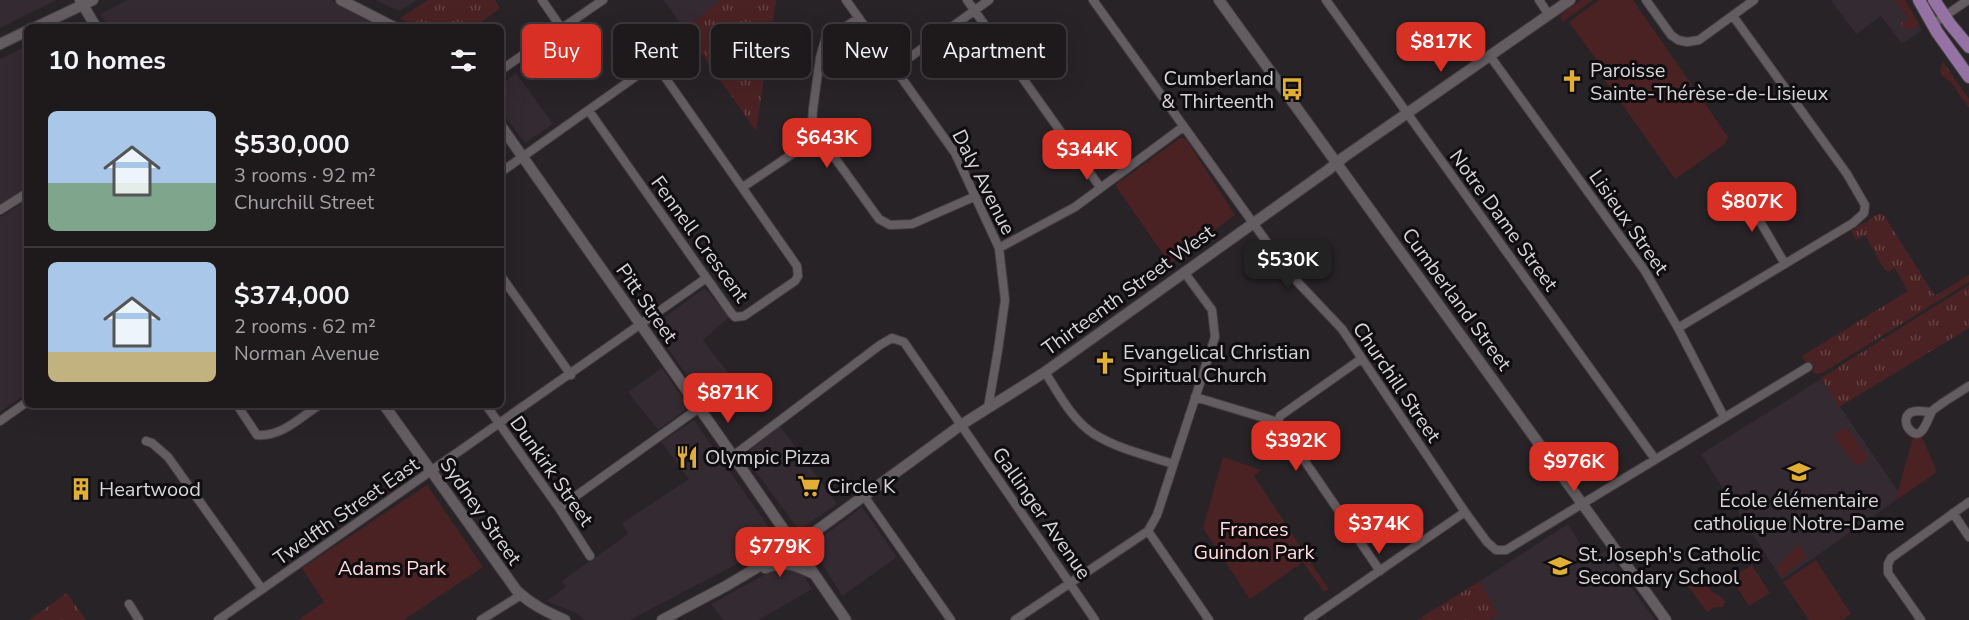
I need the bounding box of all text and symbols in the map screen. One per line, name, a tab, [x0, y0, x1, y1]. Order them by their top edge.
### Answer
pin: $817K	[1399, 22, 1483, 73]
chip: Buy	[522, 24, 601, 78]
chip: Rent	[613, 24, 699, 78]
chip: Filters	[711, 24, 811, 78]
chip: New	[823, 24, 910, 78]
chip: Apartment	[922, 24, 1066, 78]
text: $817K	[1410, 28, 1472, 55]
text: 10 homes	[48, 43, 166, 78]
icon: filters	[447, 44, 480, 77]
place label: Paroisse Sainte-Thérèse-de-Lisieux	[1590, 57, 1829, 107]
place label: Cumberland & Thirteenth	[1161, 65, 1274, 115]
church icon: Paroisse Sainte-Thérèse-de-Lisieux	[1559, 68, 1585, 94]
bus stop icon: Cumberland & Thirteenth	[1279, 76, 1305, 102]
pin: $643K	[785, 118, 869, 169]
text: $643K	[796, 124, 858, 151]
street label: Daly Avenue	[946, 125, 1022, 239]
text: $530,000	[234, 127, 350, 162]
pin: $344K	[1045, 130, 1129, 181]
icon: home	[96, 135, 168, 207]
text: $344K	[1056, 136, 1118, 163]
street label: Notre Dame Street	[1443, 144, 1565, 297]
text: 3 rooms · 92 m²	[234, 162, 376, 189]
street label: Lisieux Street	[1583, 165, 1675, 281]
street label: Fennell Crescent	[644, 171, 755, 309]
pin: $807K	[1710, 182, 1794, 233]
text: $807K	[1721, 188, 1783, 215]
text: Churchill Street	[234, 189, 374, 216]
street label: Thirteenth Street West	[1037, 218, 1221, 362]
street label: Cumberland Street	[1396, 222, 1518, 377]
pin: $530K	[1246, 240, 1330, 291]
text: $530K	[1257, 246, 1319, 273]
street label: Pitt Street	[610, 258, 684, 349]
text: $374,000	[234, 278, 350, 313]
icon: home	[96, 286, 168, 358]
text: 2 rooms · 62 m²	[234, 313, 376, 340]
street label: Churchill Street	[1346, 317, 1447, 449]
place label: Evangelical Christian Spiritual Church	[1123, 339, 1310, 389]
text: Norman Avenue	[234, 340, 379, 367]
church icon: Evangelical Christian Spiritual Church	[1092, 350, 1118, 376]
pin: $871K	[686, 373, 770, 424]
text: $871K	[697, 379, 759, 406]
street label: Dunkirk Street	[504, 411, 600, 533]
pin: $392K	[1254, 421, 1338, 472]
text: $392K	[1265, 427, 1327, 454]
street label: Gallinger Avenue	[986, 442, 1097, 585]
pin: $976K	[1532, 442, 1616, 493]
restaurant icon: Olympic Pizza	[674, 444, 700, 470]
place label: Olympic Pizza	[705, 444, 830, 471]
text: $976K	[1543, 448, 1605, 475]
street label: Twelfth Street East	[268, 450, 425, 572]
street label: Sydney Street	[433, 452, 528, 571]
school or university icon: École élémentaire catholique Notre-Dame	[1786, 459, 1812, 485]
supermarket icon: Circle K	[796, 473, 822, 499]
place label: Circle K	[827, 473, 896, 500]
building icon: Heartwood	[68, 476, 94, 502]
place label: Heartwood	[99, 476, 201, 503]
place label: École élémentaire catholique Notre-Dame	[1694, 487, 1904, 537]
pin: $374K	[1337, 504, 1421, 555]
text: $374K	[1348, 510, 1410, 537]
park label: Frances Guindon Park	[1194, 516, 1315, 566]
pin: $779K	[738, 527, 822, 578]
text: $779K	[749, 533, 811, 560]
place label: St. Joseph's Catholic Secondary School	[1578, 541, 1760, 591]
school or university icon: St. Joseph's Catholic Secondary School	[1547, 553, 1573, 579]
park label: Adams Park	[338, 555, 447, 582]

